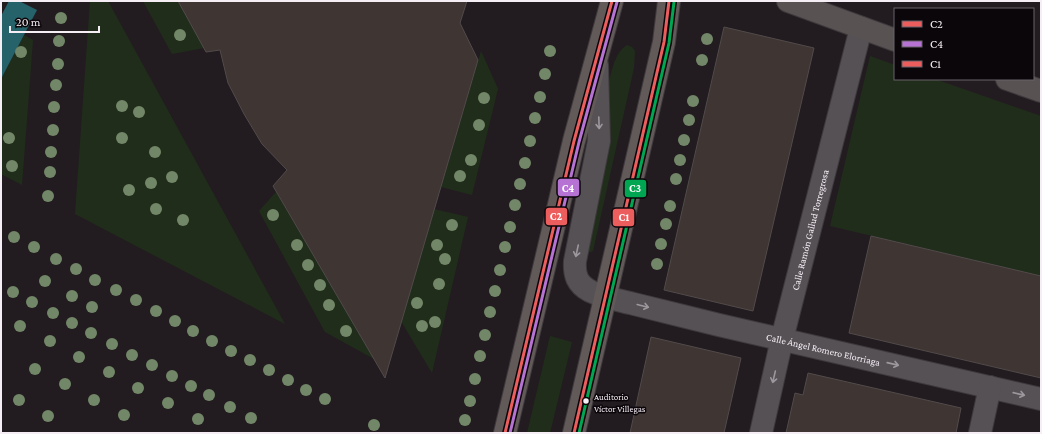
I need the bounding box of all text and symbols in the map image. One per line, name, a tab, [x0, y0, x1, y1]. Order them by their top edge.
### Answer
scale bar	[10, 8, 99, 34]
legend	[894, 8, 1034, 80]
text: 20 m	[16, 15, 41, 29]
text: C2	[930, 17, 943, 31]
text: C4	[930, 37, 943, 51]
text: C1	[930, 57, 941, 71]
one-way arrow	[595, 116, 603, 129]
street label: Calle Ramón Gallud Torregrosa	[790, 168, 831, 291]
line badge: C4	[557, 178, 580, 197]
line badge: C3	[624, 179, 647, 198]
text: C4	[562, 182, 574, 194]
text: C3	[629, 182, 641, 194]
line badge: C2	[545, 207, 568, 226]
line badge: C1	[612, 208, 635, 227]
text: C2	[550, 210, 563, 222]
text: C1	[619, 211, 629, 223]
one-way arrow	[573, 244, 581, 257]
one-way arrow	[637, 303, 650, 311]
street label: Calle Ángel Romero Elorriaga	[765, 331, 882, 368]
one-way arrow	[886, 361, 899, 369]
one-way arrow	[770, 370, 778, 383]
one-way arrow	[1013, 390, 1026, 398]
place label: Auditorio Víctor Villegas	[594, 392, 646, 414]
marker: Auditorio Víctor Villegas	[581, 396, 591, 406]

